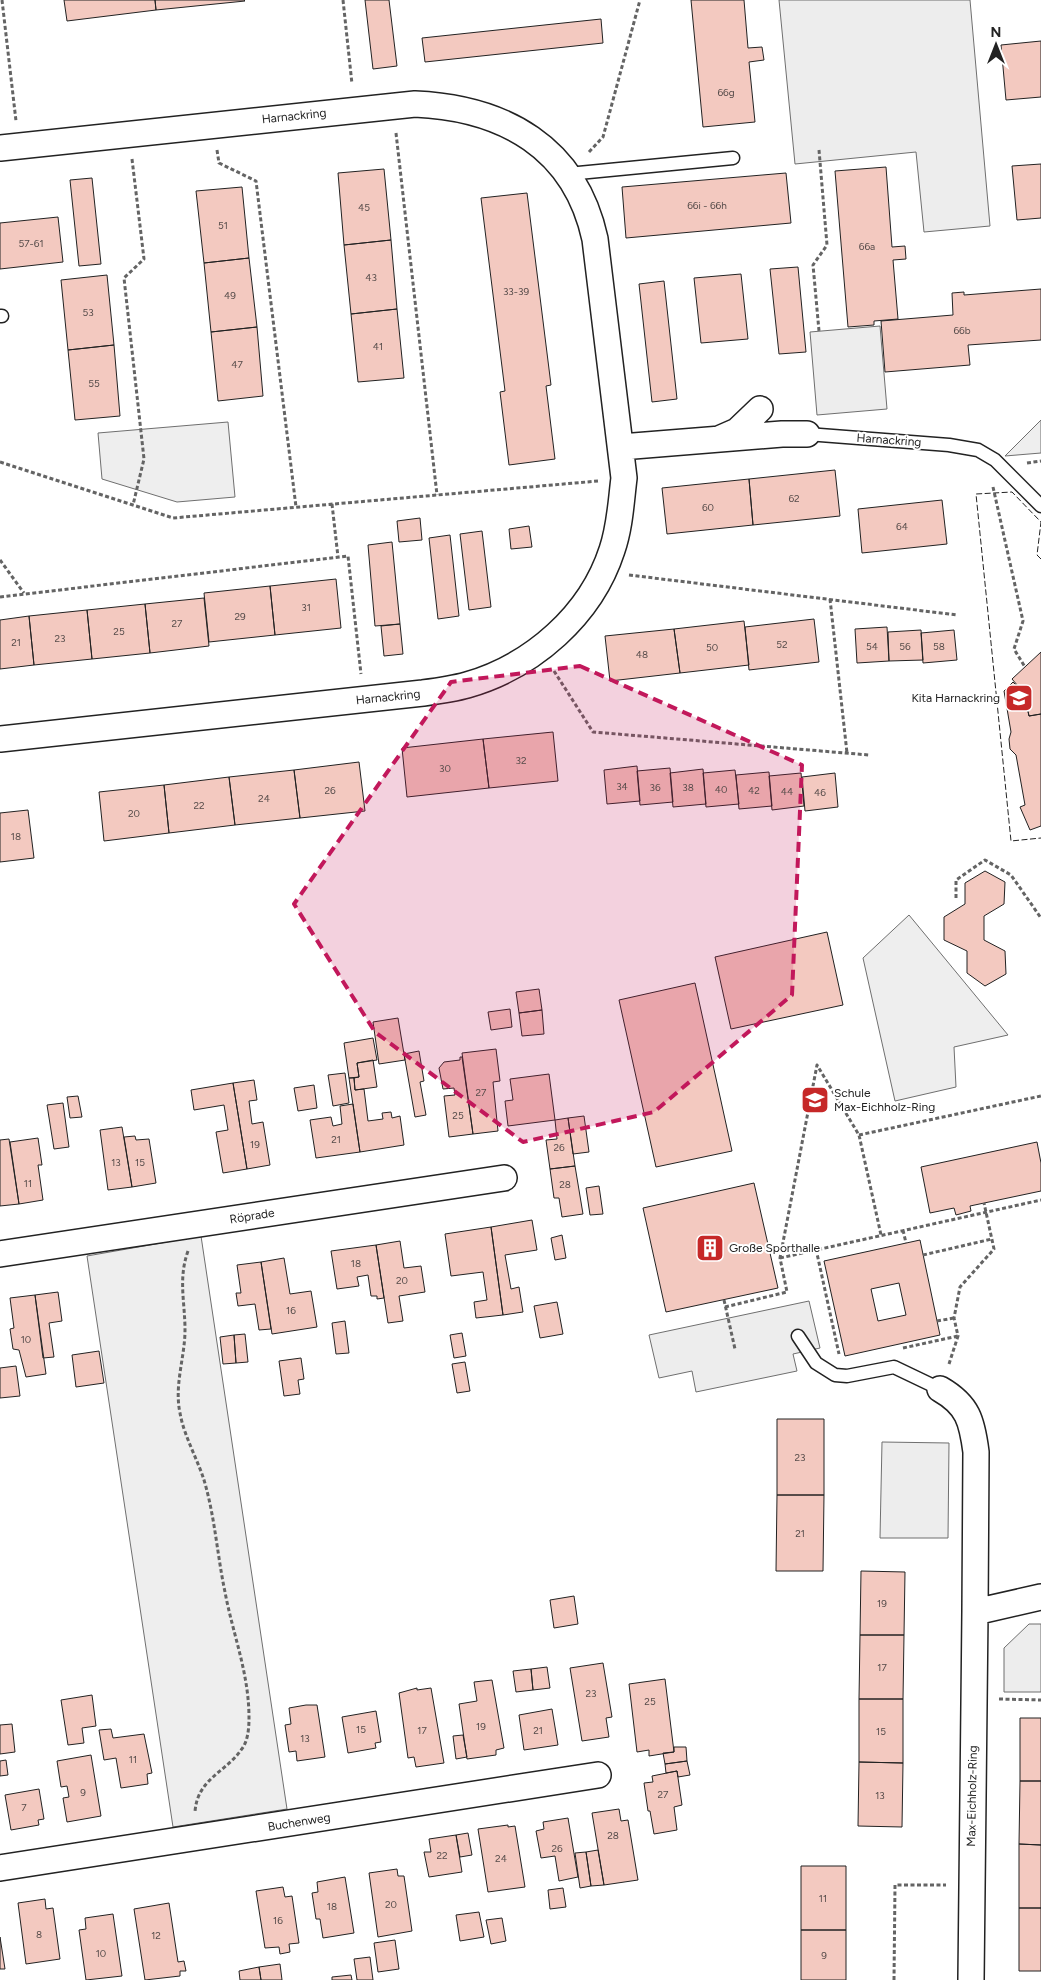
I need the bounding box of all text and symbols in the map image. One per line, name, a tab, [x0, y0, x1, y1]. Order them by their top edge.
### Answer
north arrow	[971, 20, 1021, 70]
text: N	[991, 24, 1001, 41]
house number: 66g	[717, 86, 735, 99]
street label: Harnackring	[261, 106, 327, 126]
house number: 66i - 66h	[687, 199, 727, 212]
house number: 45	[358, 201, 370, 214]
house number: 51	[218, 219, 228, 232]
house number: 57-61	[18, 237, 44, 250]
house number: 66a	[859, 240, 875, 253]
house number: 43	[365, 271, 377, 284]
house number: 33-39	[503, 285, 529, 298]
house number: 49	[224, 289, 236, 302]
house number: 53	[82, 306, 94, 319]
house number: 66b	[953, 324, 971, 337]
house number: 41	[373, 340, 383, 353]
house number: 47	[231, 358, 243, 371]
house number: 55	[88, 377, 100, 390]
street label: Harnackring	[856, 431, 922, 449]
house number: 62	[788, 492, 800, 505]
house number: 60	[702, 501, 714, 514]
house number: 64	[896, 520, 908, 533]
house number: 31	[301, 601, 311, 614]
house number: 29	[234, 610, 246, 623]
house number: 27	[172, 617, 183, 630]
house number: 25	[113, 625, 125, 638]
house number: 23	[54, 632, 66, 645]
house number: 21	[11, 636, 21, 649]
house number: 52	[776, 638, 788, 651]
house number: 54	[866, 640, 878, 653]
house number: 56	[899, 640, 911, 653]
house number: 58	[933, 640, 945, 653]
house number: 50	[706, 641, 718, 654]
house number: 48	[636, 648, 648, 661]
school or university icon: Kita Harnackring	[1004, 683, 1034, 713]
street label: Harnackring	[355, 687, 421, 707]
place label: Kita Harnackring	[911, 691, 1000, 705]
house number: 32	[515, 754, 527, 767]
house number: 30	[439, 762, 451, 775]
house number: 34	[616, 780, 628, 793]
house number: 36	[649, 781, 661, 794]
house number: 38	[682, 781, 694, 794]
house number: 40	[715, 783, 727, 796]
house number: 26	[324, 784, 336, 797]
house number: 42	[748, 784, 760, 797]
house number: 44	[781, 785, 793, 798]
house number: 46	[814, 786, 826, 799]
house number: 24	[258, 792, 270, 805]
house number: 22	[193, 799, 205, 812]
house number: 20	[128, 807, 140, 820]
house number: 18	[11, 830, 21, 843]
school or university icon: Schule Max-Eichholz-Ring	[800, 1085, 830, 1115]
house number: 27	[476, 1086, 487, 1099]
place label: Schule Max-Eichholz-Ring	[834, 1086, 935, 1114]
house number: 25	[452, 1109, 464, 1122]
house number: 21	[331, 1133, 341, 1146]
house number: 19	[250, 1138, 260, 1151]
house number: 26	[553, 1141, 565, 1154]
house number: 13	[111, 1156, 121, 1169]
house number: 15	[135, 1156, 145, 1169]
house number: 11	[24, 1177, 32, 1190]
house number: 28	[559, 1178, 571, 1191]
street label: Röprade	[229, 1205, 276, 1226]
building icon: Große Sporthalle	[695, 1233, 725, 1263]
place label: Große Sporthalle	[729, 1241, 821, 1255]
house number: 18	[351, 1257, 361, 1270]
house number: 20	[396, 1274, 408, 1287]
house number: 16	[286, 1304, 296, 1317]
house number: 10	[21, 1333, 31, 1346]
house number: 23	[794, 1451, 806, 1464]
house number: 21	[795, 1527, 805, 1540]
house number: 19	[877, 1597, 887, 1610]
house number: 17	[877, 1661, 887, 1674]
house number: 23	[585, 1687, 597, 1700]
house number: 25	[644, 1695, 656, 1708]
house number: 19	[476, 1720, 486, 1733]
house number: 15	[356, 1723, 366, 1736]
house number: 17	[417, 1724, 427, 1737]
house number: 21	[533, 1724, 543, 1737]
house number: 15	[876, 1725, 886, 1738]
house number: 13	[300, 1732, 310, 1745]
street label: Max-Eichholz-Ring	[964, 1745, 980, 1847]
house number: 11	[129, 1753, 137, 1766]
house number: 9	[80, 1786, 86, 1799]
house number: 27	[658, 1788, 669, 1801]
house number: 13	[875, 1789, 885, 1802]
house number: 7	[21, 1801, 27, 1814]
street label: Buchenweg	[267, 1810, 331, 1834]
house number: 28	[607, 1829, 619, 1842]
house number: 26	[551, 1842, 563, 1855]
house number: 22	[436, 1849, 448, 1862]
house number: 24	[495, 1852, 507, 1865]
house number: 11	[819, 1892, 827, 1905]
house number: 20	[385, 1898, 397, 1911]
house number: 18	[327, 1900, 337, 1913]
house number: 16	[273, 1914, 283, 1927]
house number: 8	[36, 1928, 42, 1941]
house number: 12	[151, 1929, 161, 1942]
house number: 10	[96, 1947, 106, 1960]
house number: 9	[821, 1949, 827, 1962]

